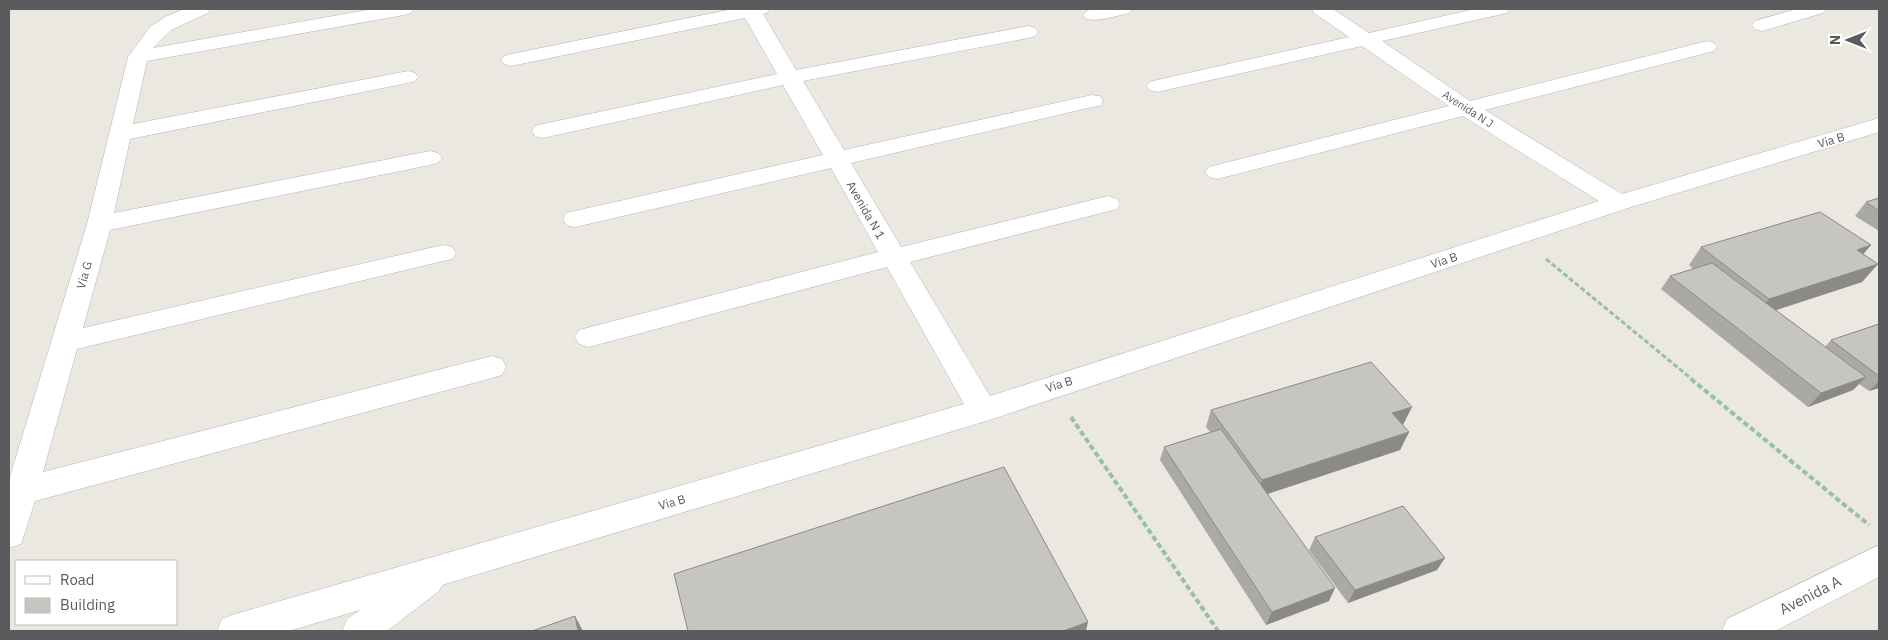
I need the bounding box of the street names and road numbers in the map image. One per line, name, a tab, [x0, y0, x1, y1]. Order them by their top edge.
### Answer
street label: Avenida N J	[1440, 87, 1496, 131]
street label: Via B	[1816, 129, 1846, 151]
street label: Avenida N 1	[843, 178, 889, 242]
street label: Via B	[1429, 249, 1459, 271]
street label: Via G	[73, 260, 95, 290]
street label: Via B	[1044, 373, 1074, 395]
street label: Via B	[657, 491, 687, 513]
street label: Avenida A	[1776, 571, 1844, 619]

